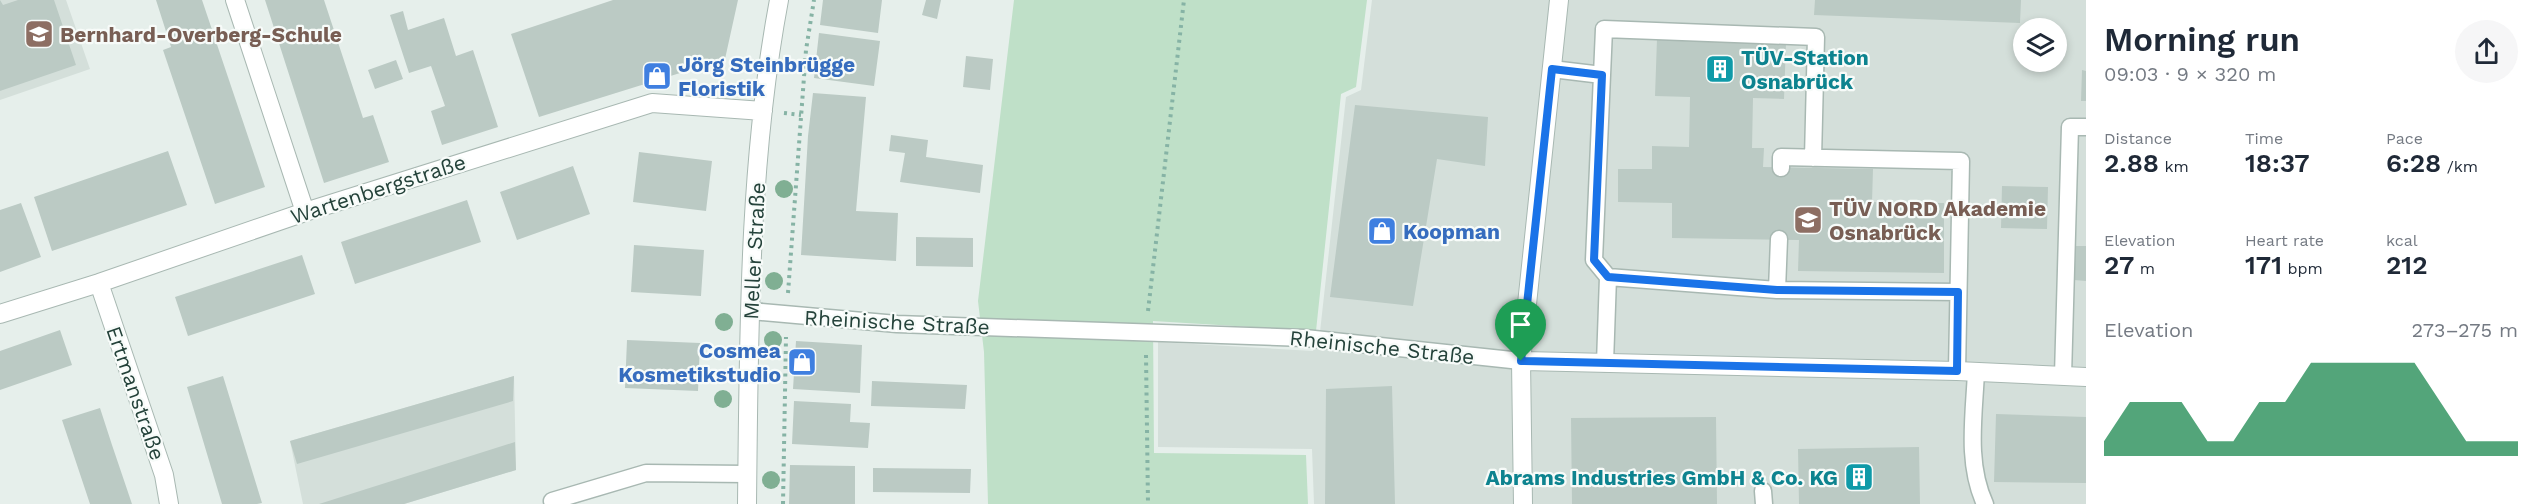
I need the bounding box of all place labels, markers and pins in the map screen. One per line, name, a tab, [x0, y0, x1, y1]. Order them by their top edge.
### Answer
school or university icon: Bernhard-Overberg-Schule	[23, 18, 55, 50]
place label: Bernhard-Overberg-Schule	[60, 22, 342, 47]
place label: TÜV-Station Osnabrück	[1741, 45, 1869, 94]
place label: Jörg Steinbrügge Floristik	[678, 52, 855, 101]
building icon: TÜV-Station Osnabrück	[1704, 53, 1736, 85]
shop icon: Jörg Steinbrügge Floristik	[641, 60, 673, 92]
place label: TÜV NORD Akademie Osnabrück	[1829, 196, 2046, 245]
school or university icon: TÜV NORD Akademie Osnabrück	[1792, 204, 1824, 236]
shop icon: Koopman	[1366, 215, 1398, 247]
place label: Koopman	[1403, 219, 1500, 244]
pin	[1495, 299, 1546, 361]
place label: Cosmea Kosmetikstudio	[618, 338, 782, 387]
shop icon: Cosmea Kosmetikstudio	[786, 346, 818, 378]
building icon: Abrams Industries GmbH & Co. KG	[1843, 461, 1875, 493]
place label: Abrams Industries GmbH & Co. KG	[1486, 465, 1838, 490]

